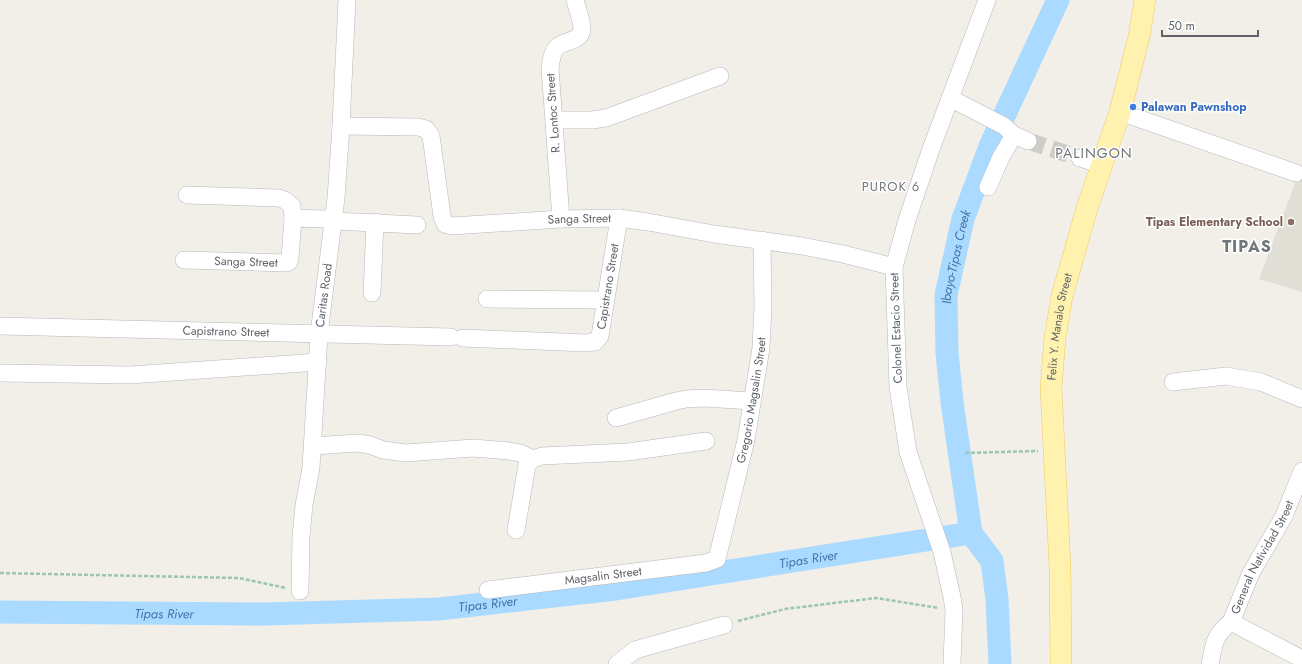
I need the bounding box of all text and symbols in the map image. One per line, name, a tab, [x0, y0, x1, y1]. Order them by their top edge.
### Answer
scale bar	[1162, 12, 1258, 38]
text: 50 m	[1168, 17, 1195, 35]
street label: R. Lontoc Street	[541, 73, 565, 153]
place label: Palawan Pawnshop	[1141, 98, 1247, 116]
marker: Palawan Pawnshop	[1128, 102, 1138, 112]
district label: PALINGON	[1055, 143, 1133, 163]
district label: PUROK 6	[862, 177, 920, 196]
water label: Ibayo-Tipas Creek	[936, 207, 975, 304]
street label: Sanga Street	[547, 209, 611, 229]
place label: Tipas Elementary School	[1146, 213, 1283, 231]
marker: Tipas Elementary School	[1286, 217, 1296, 227]
district label: TIPAS	[1222, 235, 1272, 258]
street label: Capistrano Street	[592, 242, 624, 331]
street label: Sanga Street	[214, 252, 278, 272]
street label: Caritas Road	[311, 262, 337, 328]
street label: Felix Y. Manalo Street	[1043, 271, 1077, 381]
street label: Colonel Estacio Street	[885, 272, 907, 384]
street label: Capistrano Street	[182, 321, 270, 342]
street label: Gregorio Magsalin Street	[732, 337, 771, 465]
street label: General Natividad Street	[1226, 498, 1298, 617]
water label: Tipas River	[778, 545, 840, 573]
street label: Magsalin Street	[564, 562, 643, 589]
water label: Tipas River	[457, 591, 519, 616]
water label: Tipas River	[134, 604, 194, 623]

